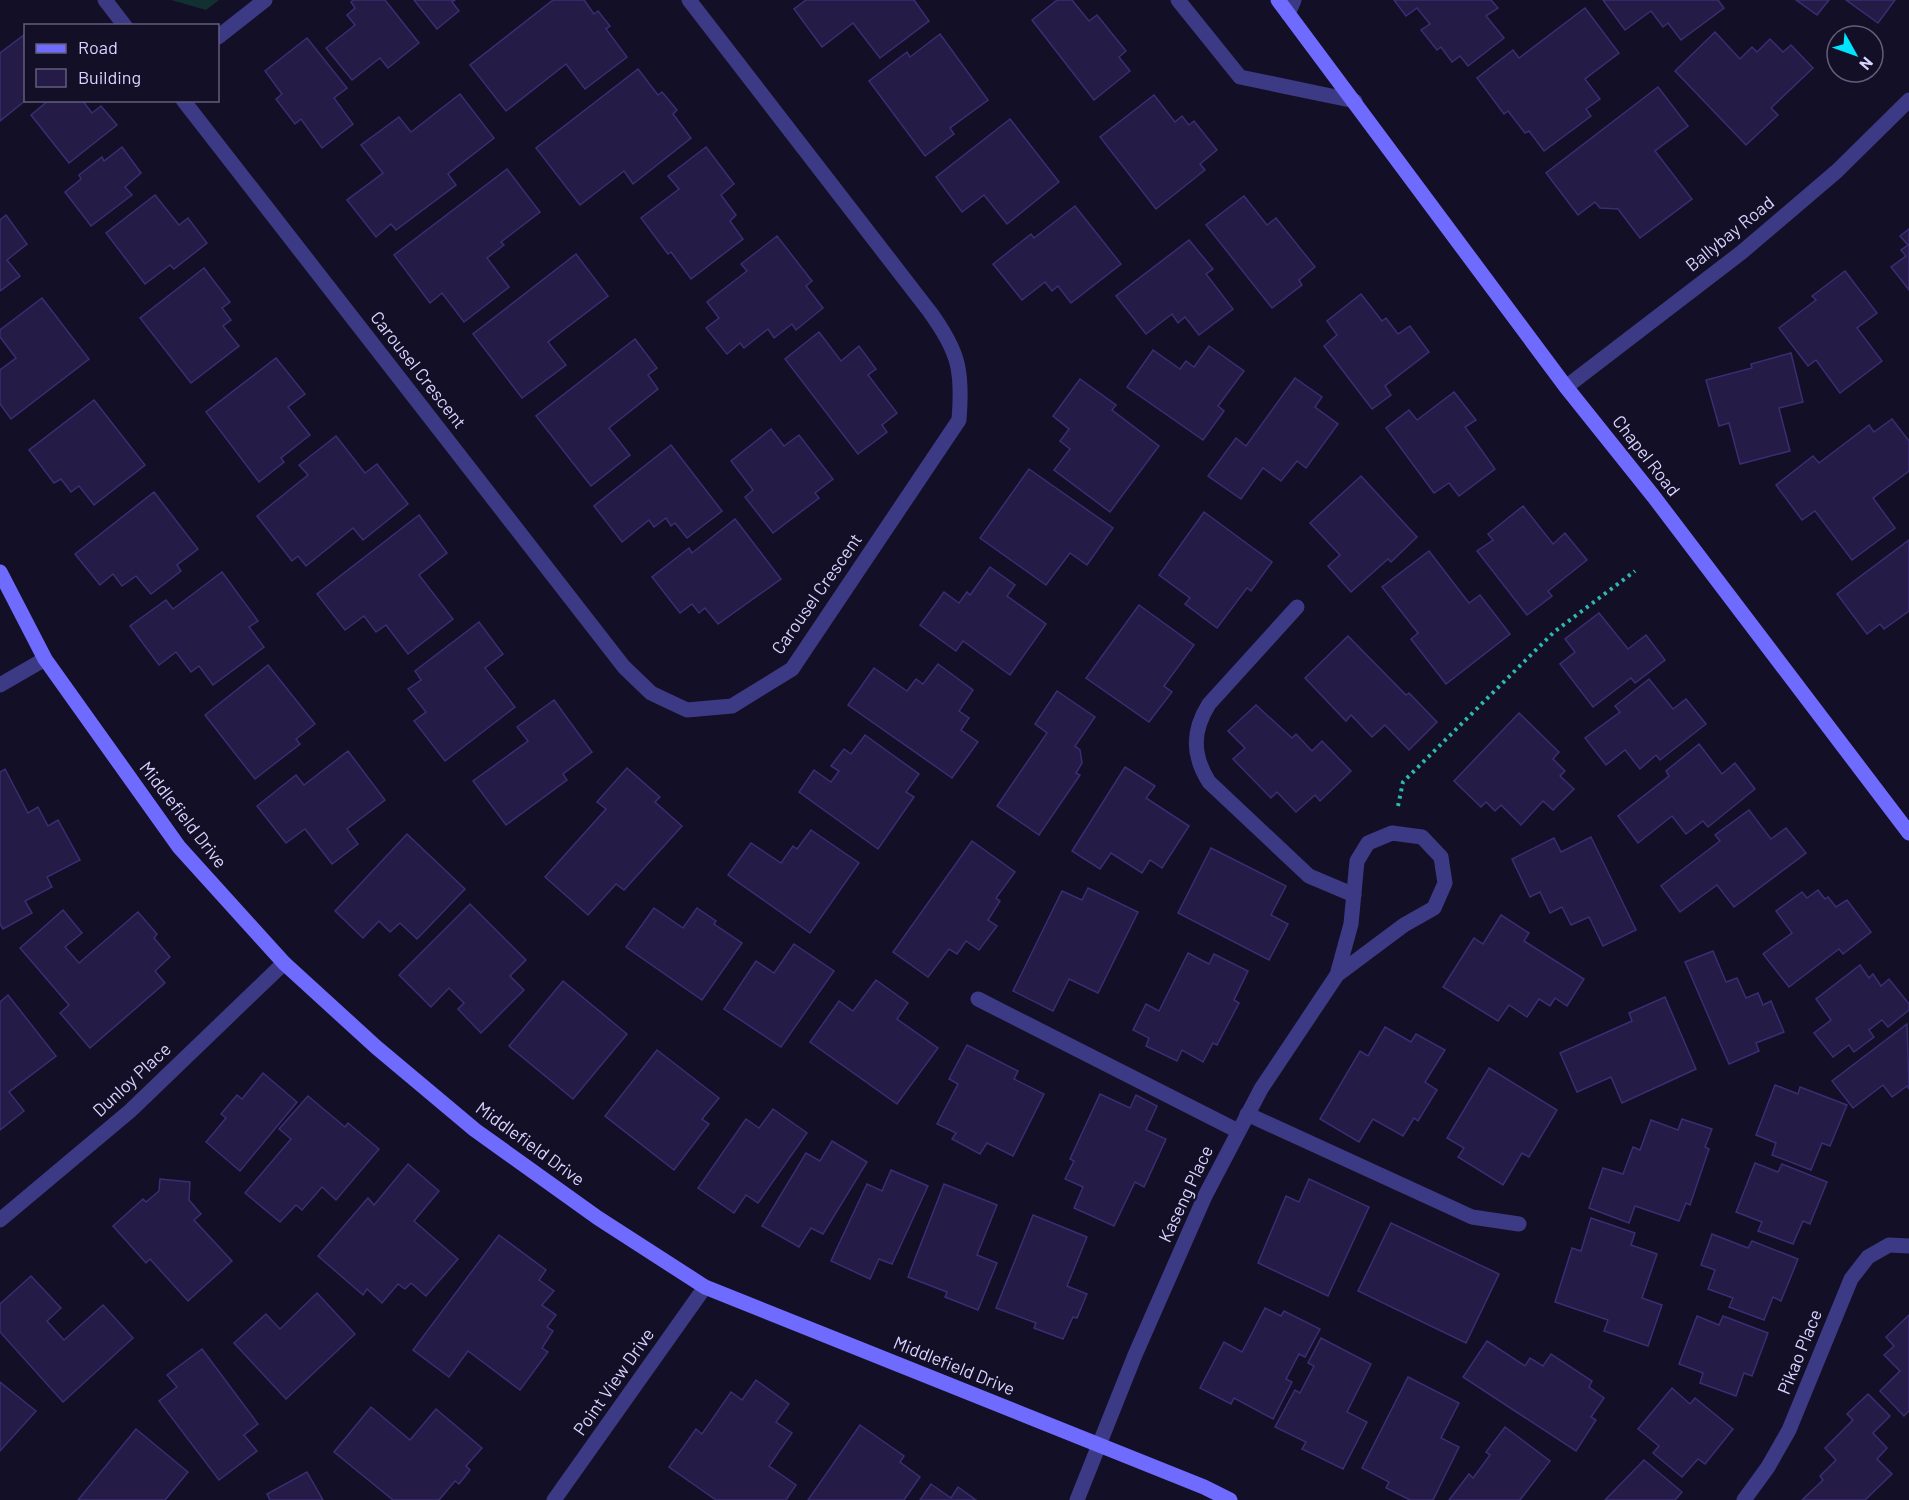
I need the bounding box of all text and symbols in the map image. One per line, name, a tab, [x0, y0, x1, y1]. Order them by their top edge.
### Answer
legend	[24, 24, 219, 102]
north arrow	[1825, 24, 1885, 84]
text: Road	[78, 36, 118, 58]
text: N	[1856, 54, 1878, 74]
text: Building	[78, 66, 141, 88]
street label: Ballybay Road	[1681, 191, 1778, 276]
street label: Carousel Crescent	[366, 306, 471, 432]
street label: Chapel Road	[1608, 410, 1685, 500]
street label: Carousel Crescent	[766, 529, 866, 658]
street label: Middlefield Drive	[135, 757, 232, 872]
street label: Dunloy Place	[88, 1038, 175, 1121]
street label: Middlefield Drive	[472, 1096, 589, 1190]
street label: Kaseng Place	[1153, 1142, 1217, 1245]
street label: Pikao Place	[1772, 1306, 1826, 1397]
street label: Point View Drive	[568, 1324, 658, 1439]
street label: Middlefield Drive	[890, 1331, 1018, 1399]

